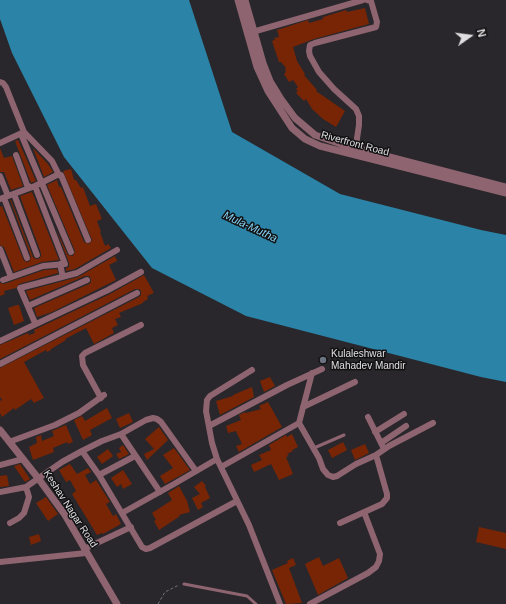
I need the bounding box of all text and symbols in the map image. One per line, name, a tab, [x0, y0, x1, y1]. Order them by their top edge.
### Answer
north arrow	[450, 16, 490, 56]
text: N	[475, 28, 488, 38]
street label: Riverfront Road	[320, 129, 390, 159]
water label: Mula-Mutha	[221, 209, 279, 245]
place label: Kulaleshwar Mahadev Mandir	[331, 348, 405, 372]
marker: Kulaleshwar Mahadev Mandir	[318, 355, 328, 365]
street label: Keshav Nagar Road	[40, 468, 100, 550]

